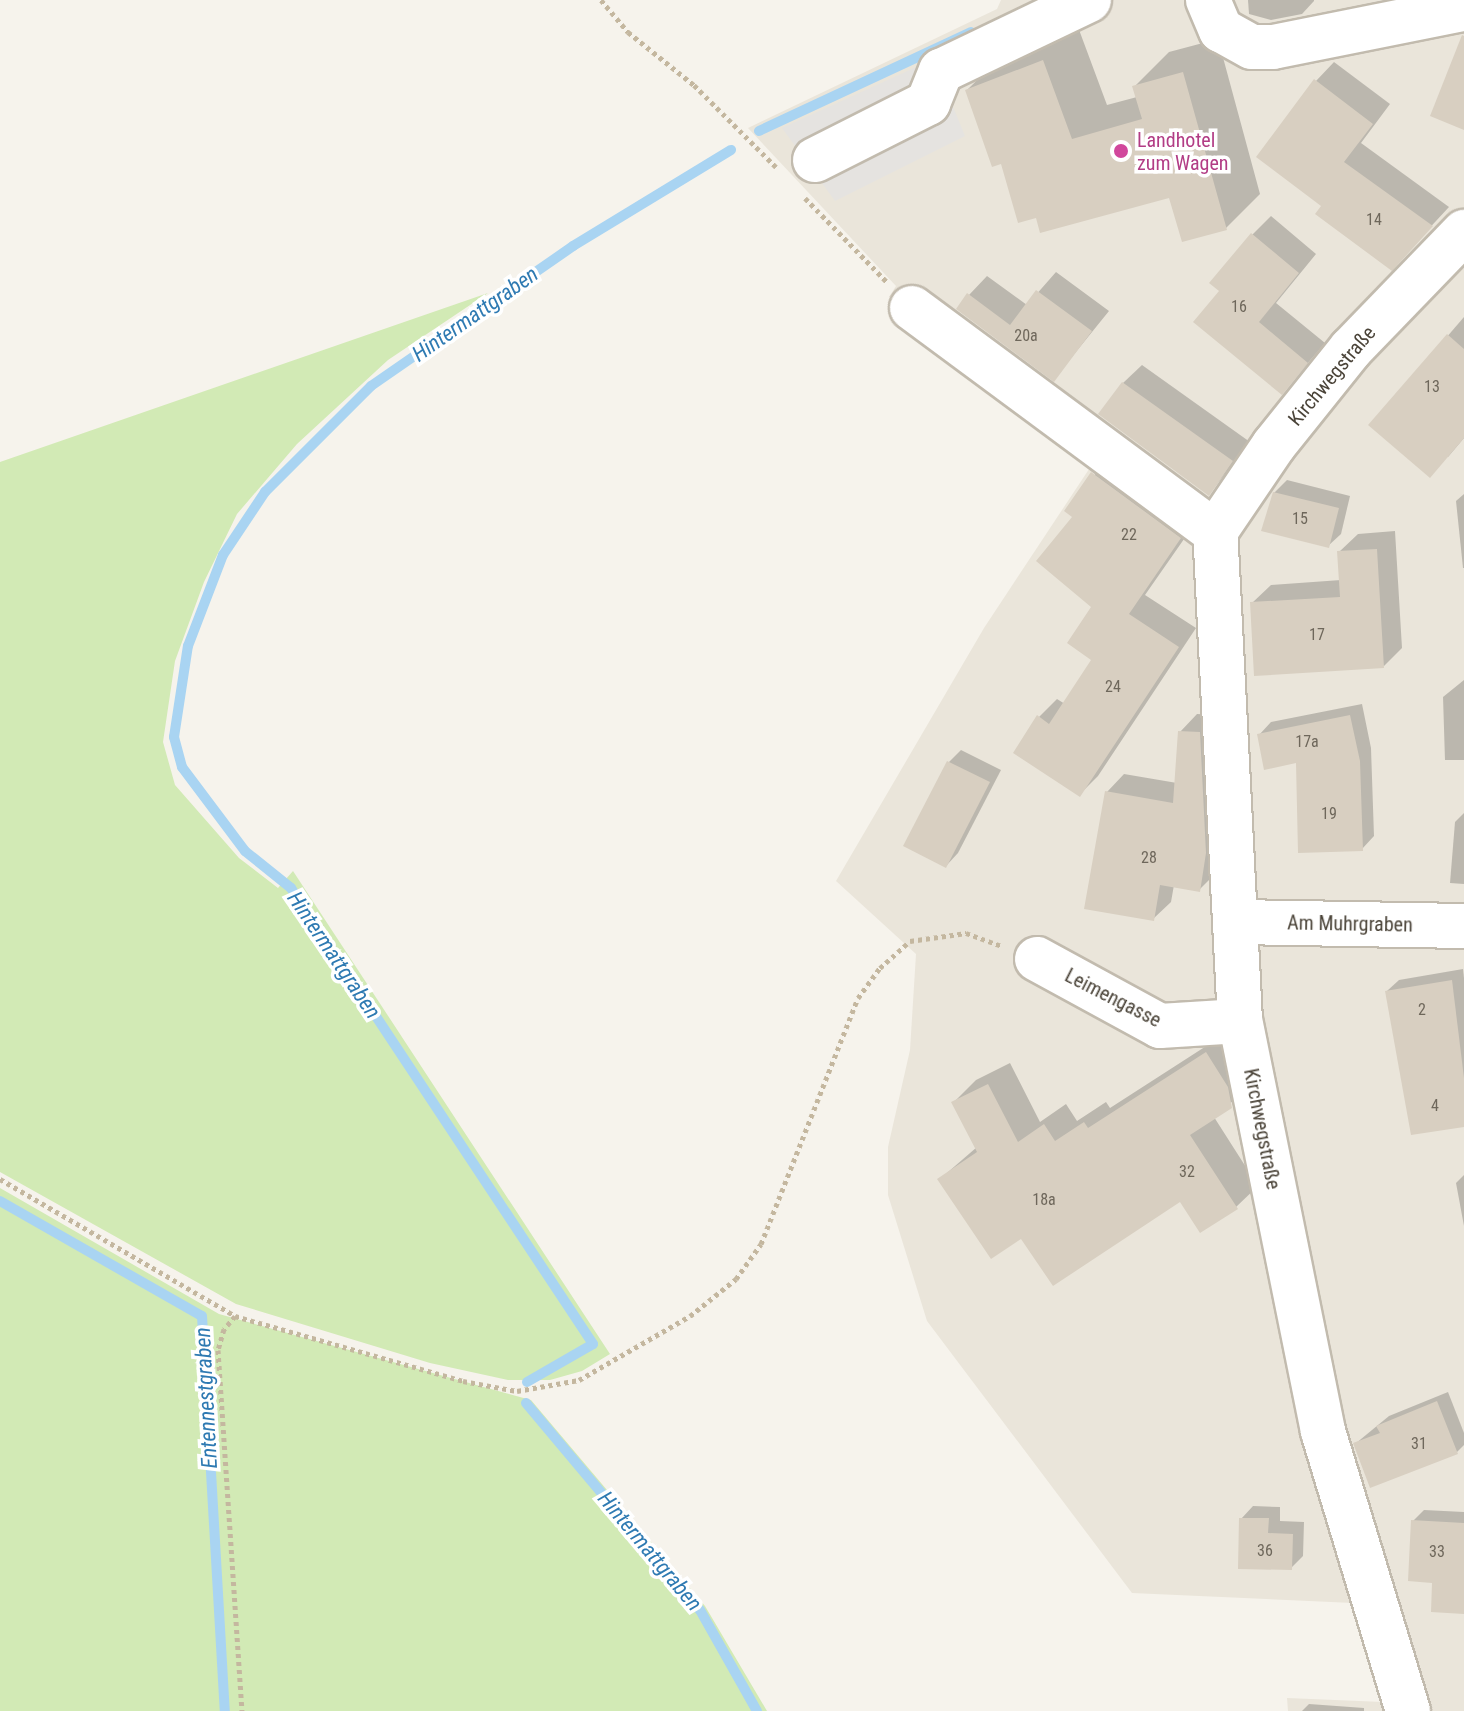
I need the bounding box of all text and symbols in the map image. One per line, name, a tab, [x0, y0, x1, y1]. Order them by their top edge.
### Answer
place label: Landhotel zum Wagen	[1137, 128, 1229, 175]
marker: Landhotel zum Wagen	[1112, 142, 1130, 160]
house number: 14	[1366, 210, 1382, 230]
water label: Hintermattgraben	[407, 261, 543, 367]
house number: 16	[1231, 297, 1247, 317]
street label: Kirchwegstraße	[1283, 321, 1381, 431]
house number: 20a	[1014, 326, 1038, 346]
house number: 13	[1424, 377, 1440, 397]
house number: 15	[1292, 509, 1308, 529]
house number: 22	[1121, 525, 1137, 545]
house number: 17	[1309, 625, 1325, 645]
house number: 24	[1105, 677, 1121, 697]
house number: 17a	[1295, 732, 1319, 752]
house number: 19	[1321, 804, 1337, 824]
house number: 28	[1141, 848, 1157, 868]
water label: Hintermattgraben	[282, 886, 386, 1024]
street label: Am Muhrgraben	[1287, 911, 1413, 937]
street label: Leimengasse	[1061, 964, 1165, 1032]
house number: 2	[1418, 1000, 1426, 1020]
street label: Kirchwegstraße	[1239, 1066, 1285, 1192]
house number: 4	[1431, 1096, 1439, 1116]
house number: 32	[1179, 1162, 1195, 1182]
house number: 18a	[1032, 1190, 1056, 1210]
water label: Entennestgraben	[189, 1327, 223, 1469]
house number: 31	[1411, 1434, 1427, 1454]
water label: Hintermattgraben	[592, 1486, 708, 1616]
house number: 36	[1257, 1541, 1273, 1561]
house number: 33	[1429, 1542, 1445, 1562]

